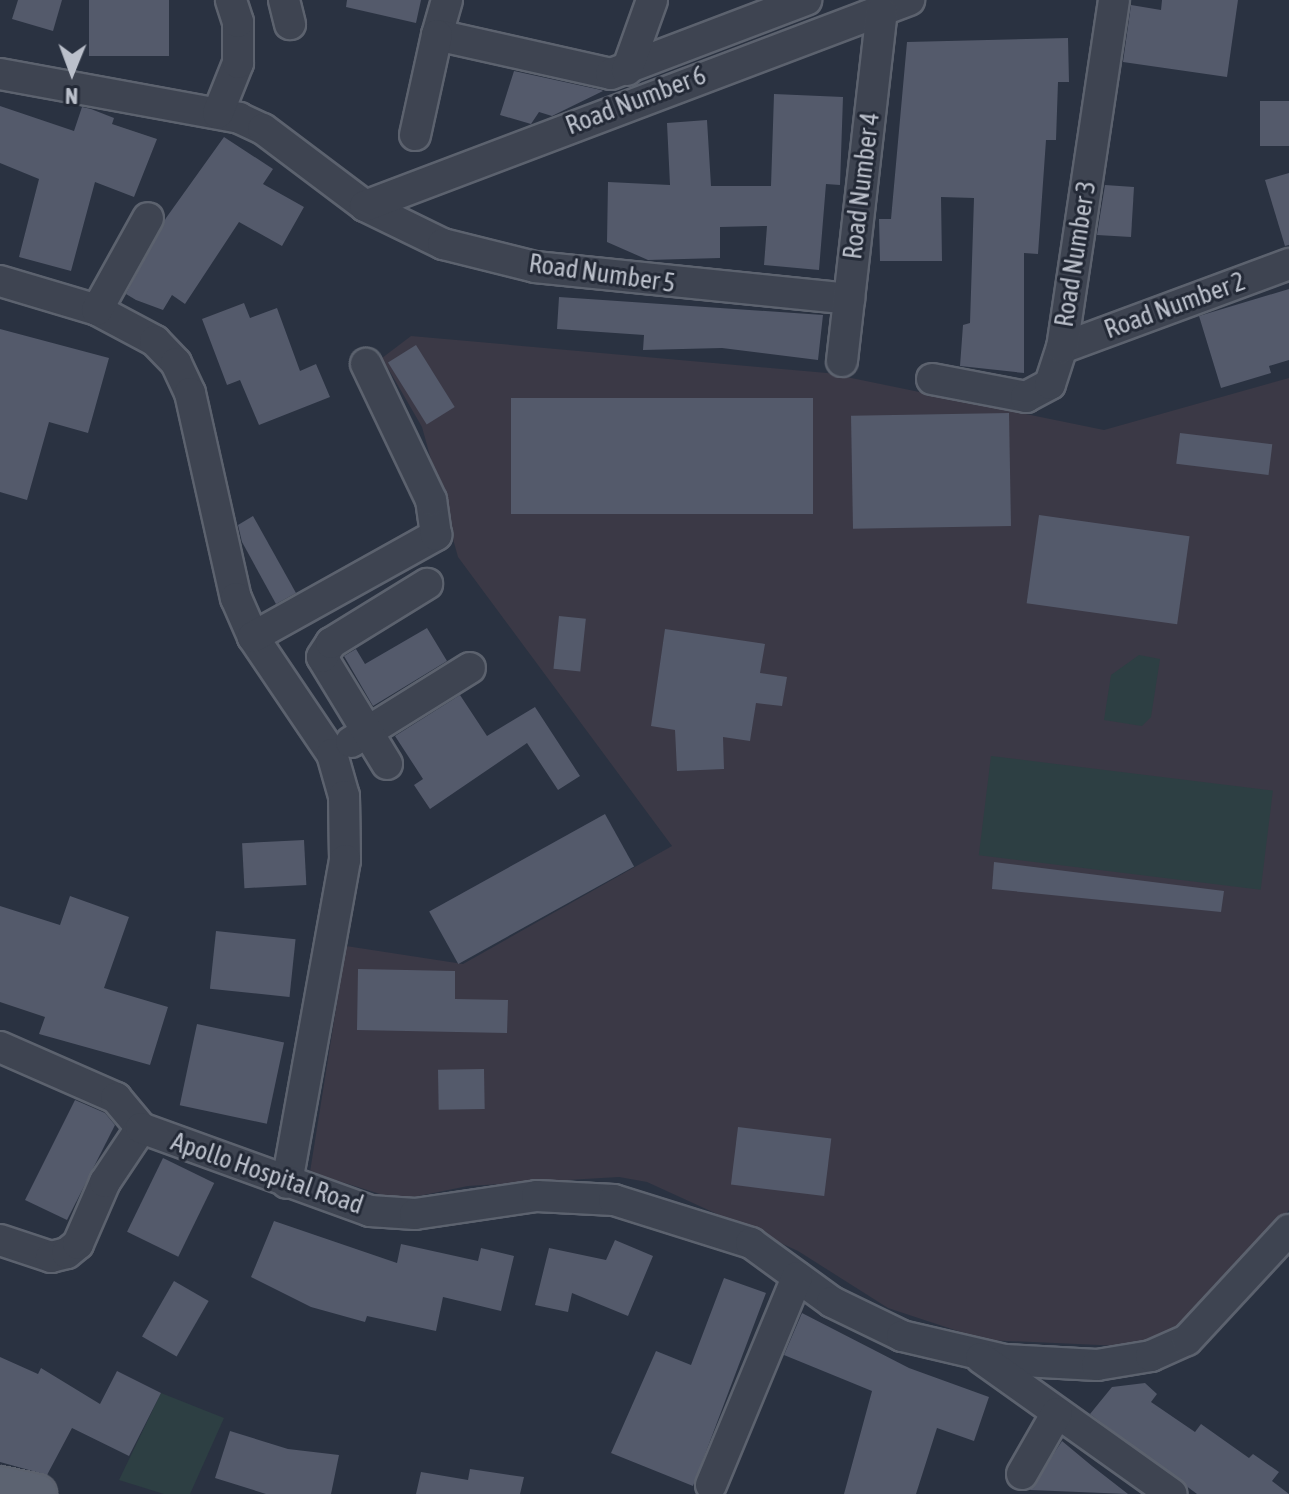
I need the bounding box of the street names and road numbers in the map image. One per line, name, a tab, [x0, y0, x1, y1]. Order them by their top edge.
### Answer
street label: Road Number 6	[562, 60, 710, 142]
street label: Road Number 4	[838, 111, 886, 261]
street label: Road Number 3	[1049, 179, 1103, 329]
street label: Road Number 5	[527, 248, 677, 300]
street label: Road Number 2	[1100, 266, 1250, 346]
street label: Apollo Hospital Road	[167, 1127, 367, 1221]

